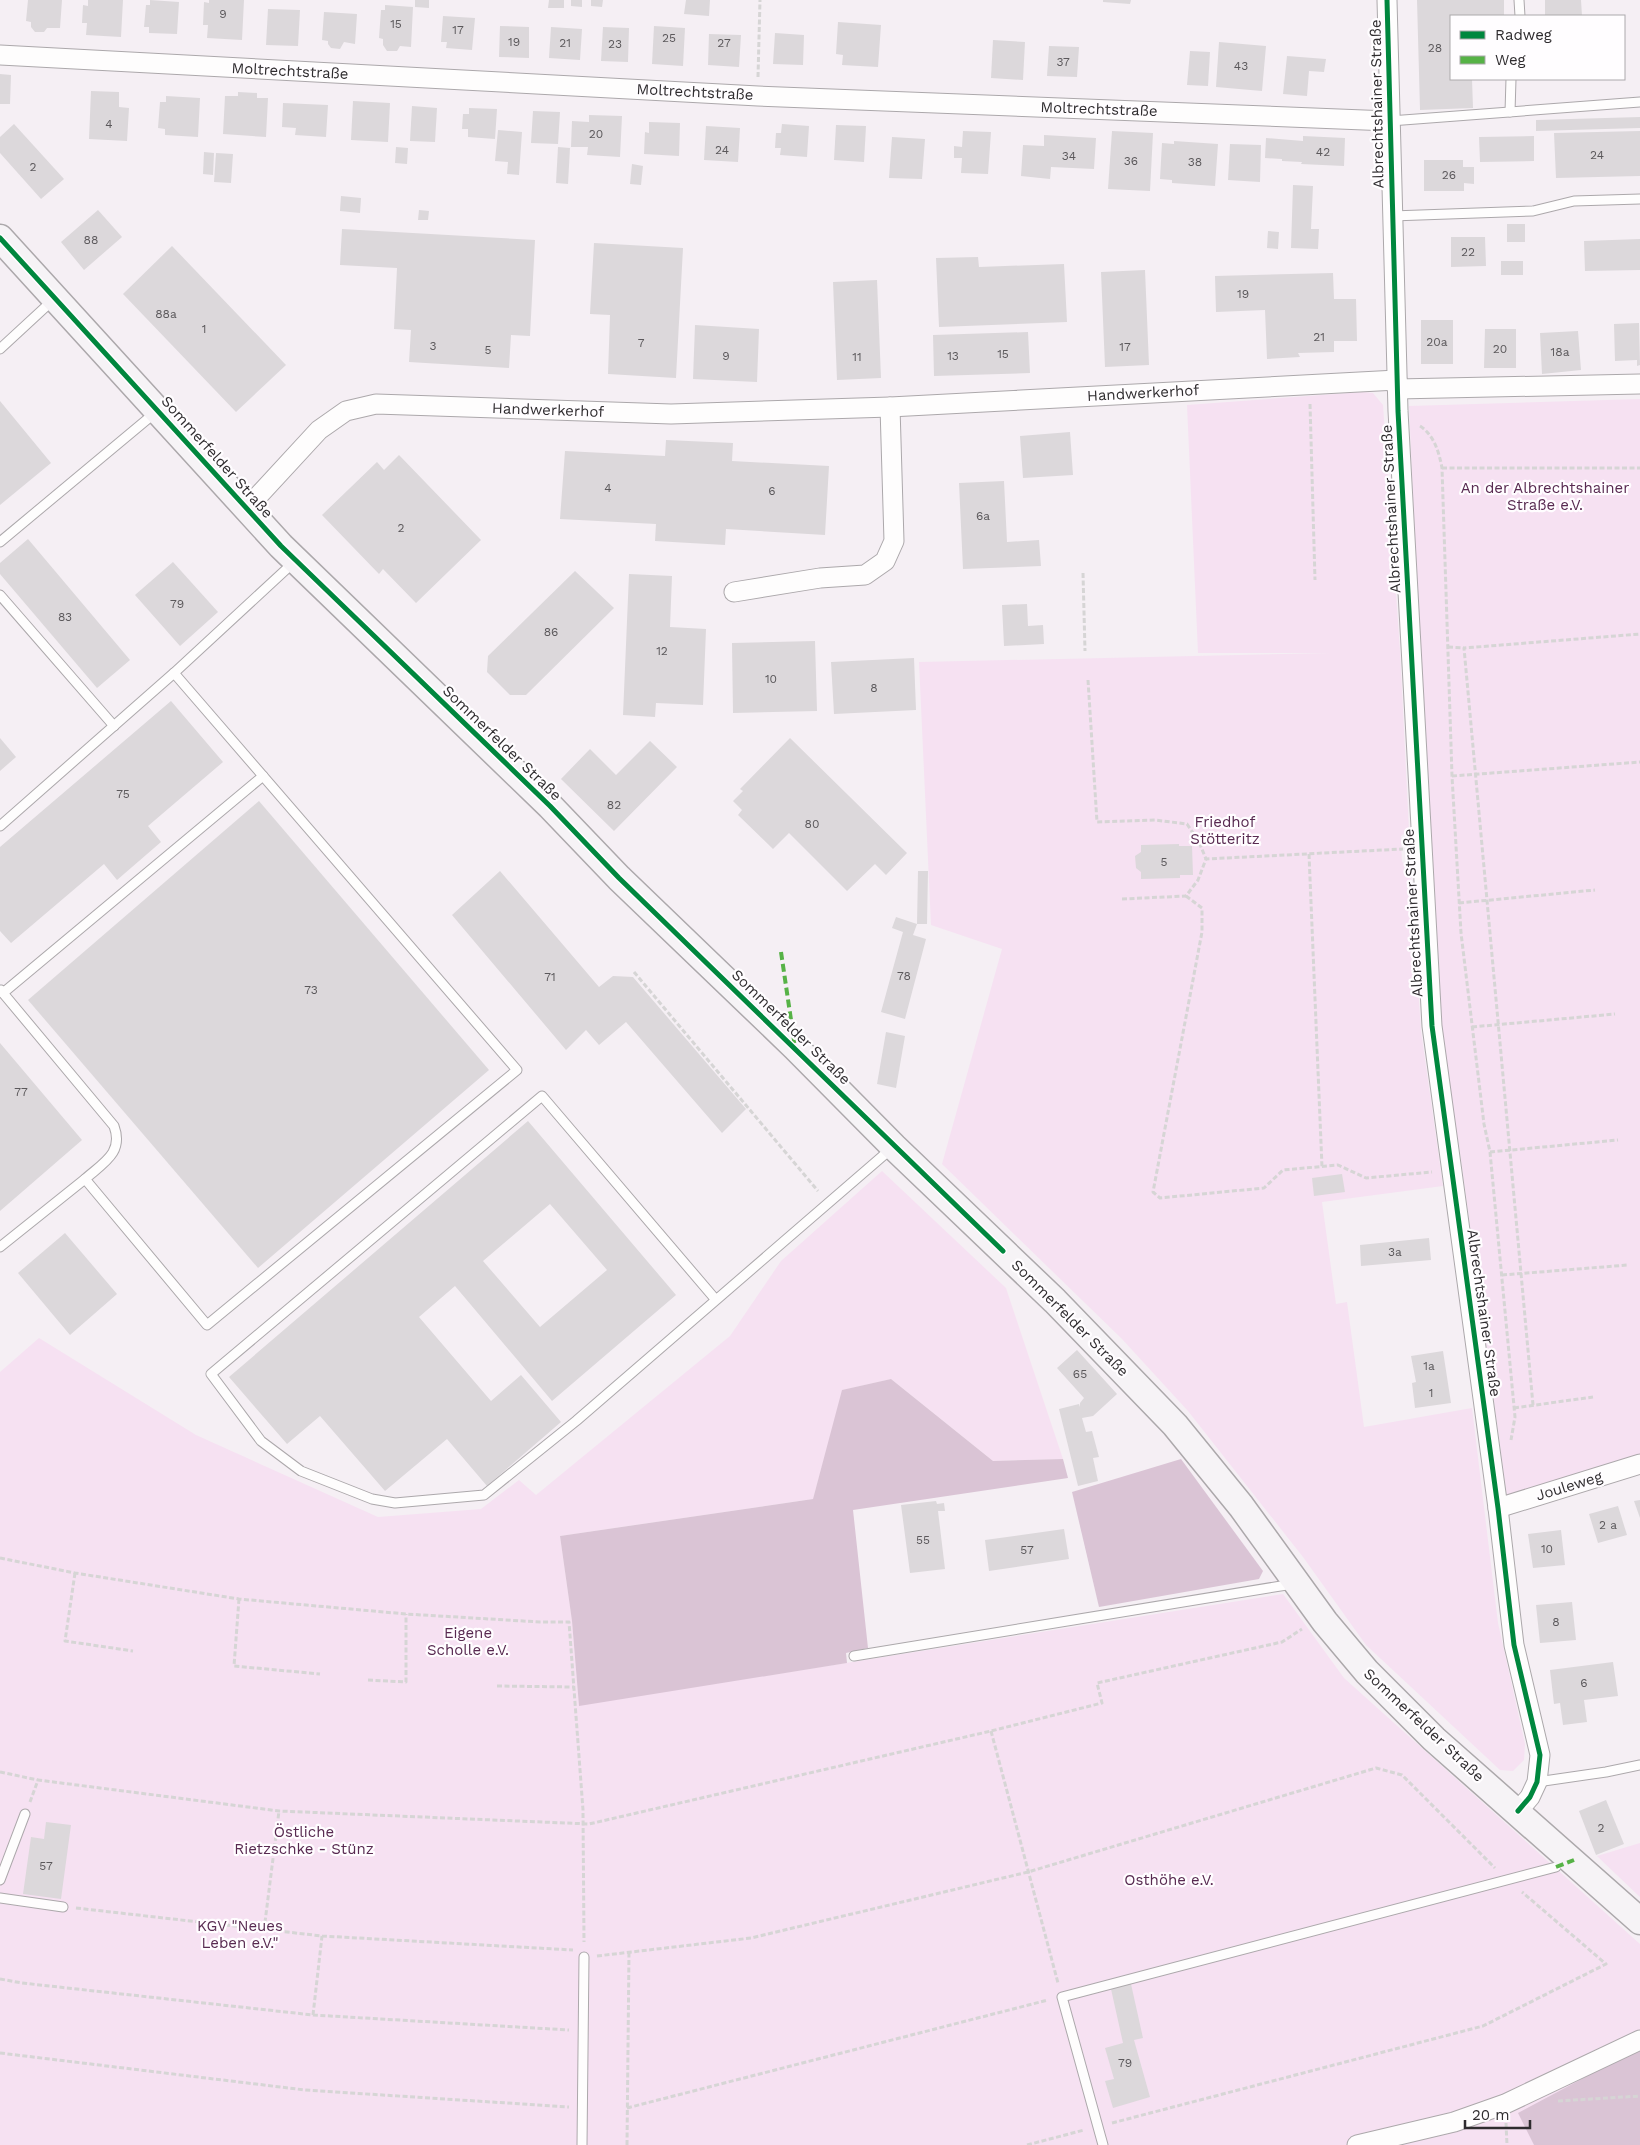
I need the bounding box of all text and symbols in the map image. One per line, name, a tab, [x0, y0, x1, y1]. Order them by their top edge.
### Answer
house number: 9	[219, 7, 227, 21]
legend	[1450, 15, 1625, 80]
house number: 15	[390, 17, 402, 31]
street label: Albrechtshainer Straße	[1367, 19, 1387, 189]
house number: 17	[452, 23, 464, 37]
text: Radweg	[1495, 26, 1552, 44]
house number: 25	[662, 31, 676, 45]
house number: 19	[508, 35, 520, 49]
house number: 21	[559, 36, 571, 50]
house number: 27	[717, 36, 731, 50]
house number: 23	[608, 37, 622, 51]
house number: 28	[1428, 41, 1442, 55]
text: Weg	[1495, 51, 1526, 69]
house number: 37	[1056, 55, 1070, 69]
street label: Moltrechtstraße	[231, 59, 349, 83]
house number: 43	[1234, 59, 1248, 73]
street label: Moltrechtstraße	[636, 80, 754, 104]
street label: Moltrechtstraße	[1040, 98, 1158, 120]
house number: 4	[105, 117, 113, 131]
house number: 20	[589, 127, 603, 141]
house number: 24	[715, 143, 729, 157]
house number: 42	[1316, 145, 1330, 159]
house number: 24	[1590, 148, 1604, 162]
house number: 34	[1062, 149, 1076, 163]
house number: 36	[1124, 154, 1138, 168]
house number: 38	[1188, 155, 1202, 169]
house number: 2	[30, 160, 37, 174]
house number: 26	[1442, 168, 1456, 182]
house number: 88	[84, 233, 98, 247]
house number: 22	[1461, 245, 1475, 259]
house number: 19	[1237, 287, 1249, 301]
house number: 88a	[155, 307, 177, 321]
house number: 1	[202, 322, 206, 336]
house number: 21	[1313, 330, 1325, 344]
house number: 20a	[1426, 335, 1448, 349]
house number: 7	[638, 336, 645, 350]
house number: 3	[430, 339, 437, 353]
house number: 17	[1119, 340, 1131, 354]
house number: 20	[1493, 342, 1507, 356]
house number: 5	[485, 343, 492, 357]
house number: 18a	[1551, 345, 1570, 359]
house number: 15	[997, 347, 1009, 361]
house number: 9	[722, 349, 730, 363]
house number: 13	[947, 349, 959, 363]
house number: 11	[852, 350, 862, 364]
street label: Handwerkerhof	[1086, 381, 1200, 405]
street label: Sommerfelder Straße	[157, 392, 277, 522]
street label: Handwerkerhof	[492, 399, 604, 421]
street label: Albrechtshainer Straße	[1378, 424, 1404, 594]
park label: An der Albrechtshainer Straße e.V.	[1461, 479, 1629, 514]
house number: 4	[604, 481, 612, 495]
house number: 6	[768, 484, 776, 498]
house number: 6a	[976, 509, 990, 523]
house number: 2	[398, 521, 405, 535]
house number: 79	[170, 597, 184, 611]
house number: 83	[58, 610, 72, 624]
house number: 86	[544, 625, 558, 639]
house number: 12	[656, 644, 668, 658]
house number: 10	[765, 672, 777, 686]
house number: 8	[870, 681, 878, 695]
street label: Sommerfelder Straße	[439, 682, 565, 804]
house number: 75	[116, 787, 130, 801]
house number: 82	[607, 798, 621, 812]
park label: Friedhof Stötteritz	[1190, 813, 1260, 848]
house number: 80	[805, 817, 819, 831]
street label: Albrechtshainer Straße	[1400, 828, 1426, 998]
house number: 5	[1161, 855, 1168, 869]
street label: Sommerfelder Straße	[728, 966, 854, 1088]
house number: 78	[897, 969, 911, 983]
house number: 71	[544, 970, 556, 984]
house number: 73	[304, 983, 318, 997]
house number: 77	[14, 1085, 28, 1099]
street label: Albrechtshainer Straße	[1463, 1228, 1505, 1398]
house number: 3a	[1388, 1245, 1402, 1259]
street label: Sommerfelder Straße	[1008, 1256, 1132, 1380]
house number: 1a	[1423, 1359, 1435, 1373]
house number: 65	[1073, 1367, 1087, 1381]
house number: 1	[1429, 1386, 1433, 1400]
street label: Jouleweg	[1534, 1467, 1604, 1505]
house number: 2 a	[1599, 1518, 1617, 1532]
house number: 55	[916, 1533, 930, 1547]
house number: 10	[1541, 1542, 1553, 1556]
house number: 57	[1020, 1543, 1034, 1557]
house number: 8	[1552, 1615, 1560, 1629]
park label: Eigene Scholle e.V.	[427, 1624, 509, 1659]
street label: Sommerfelder Straße	[1360, 1665, 1488, 1785]
house number: 6	[1580, 1676, 1588, 1690]
house number: 2	[1598, 1821, 1605, 1835]
park label: Östliche Rietzschke - Stünz	[234, 1823, 374, 1858]
house number: 57	[39, 1859, 53, 1873]
park label: Osthöhe e.V.	[1124, 1871, 1214, 1889]
park label: KGV "Neues Leben e.V."	[197, 1917, 283, 1952]
house number: 79	[1118, 2056, 1132, 2070]
scale bar	[1465, 2098, 1530, 2130]
text: 20 m	[1472, 2106, 1510, 2124]

